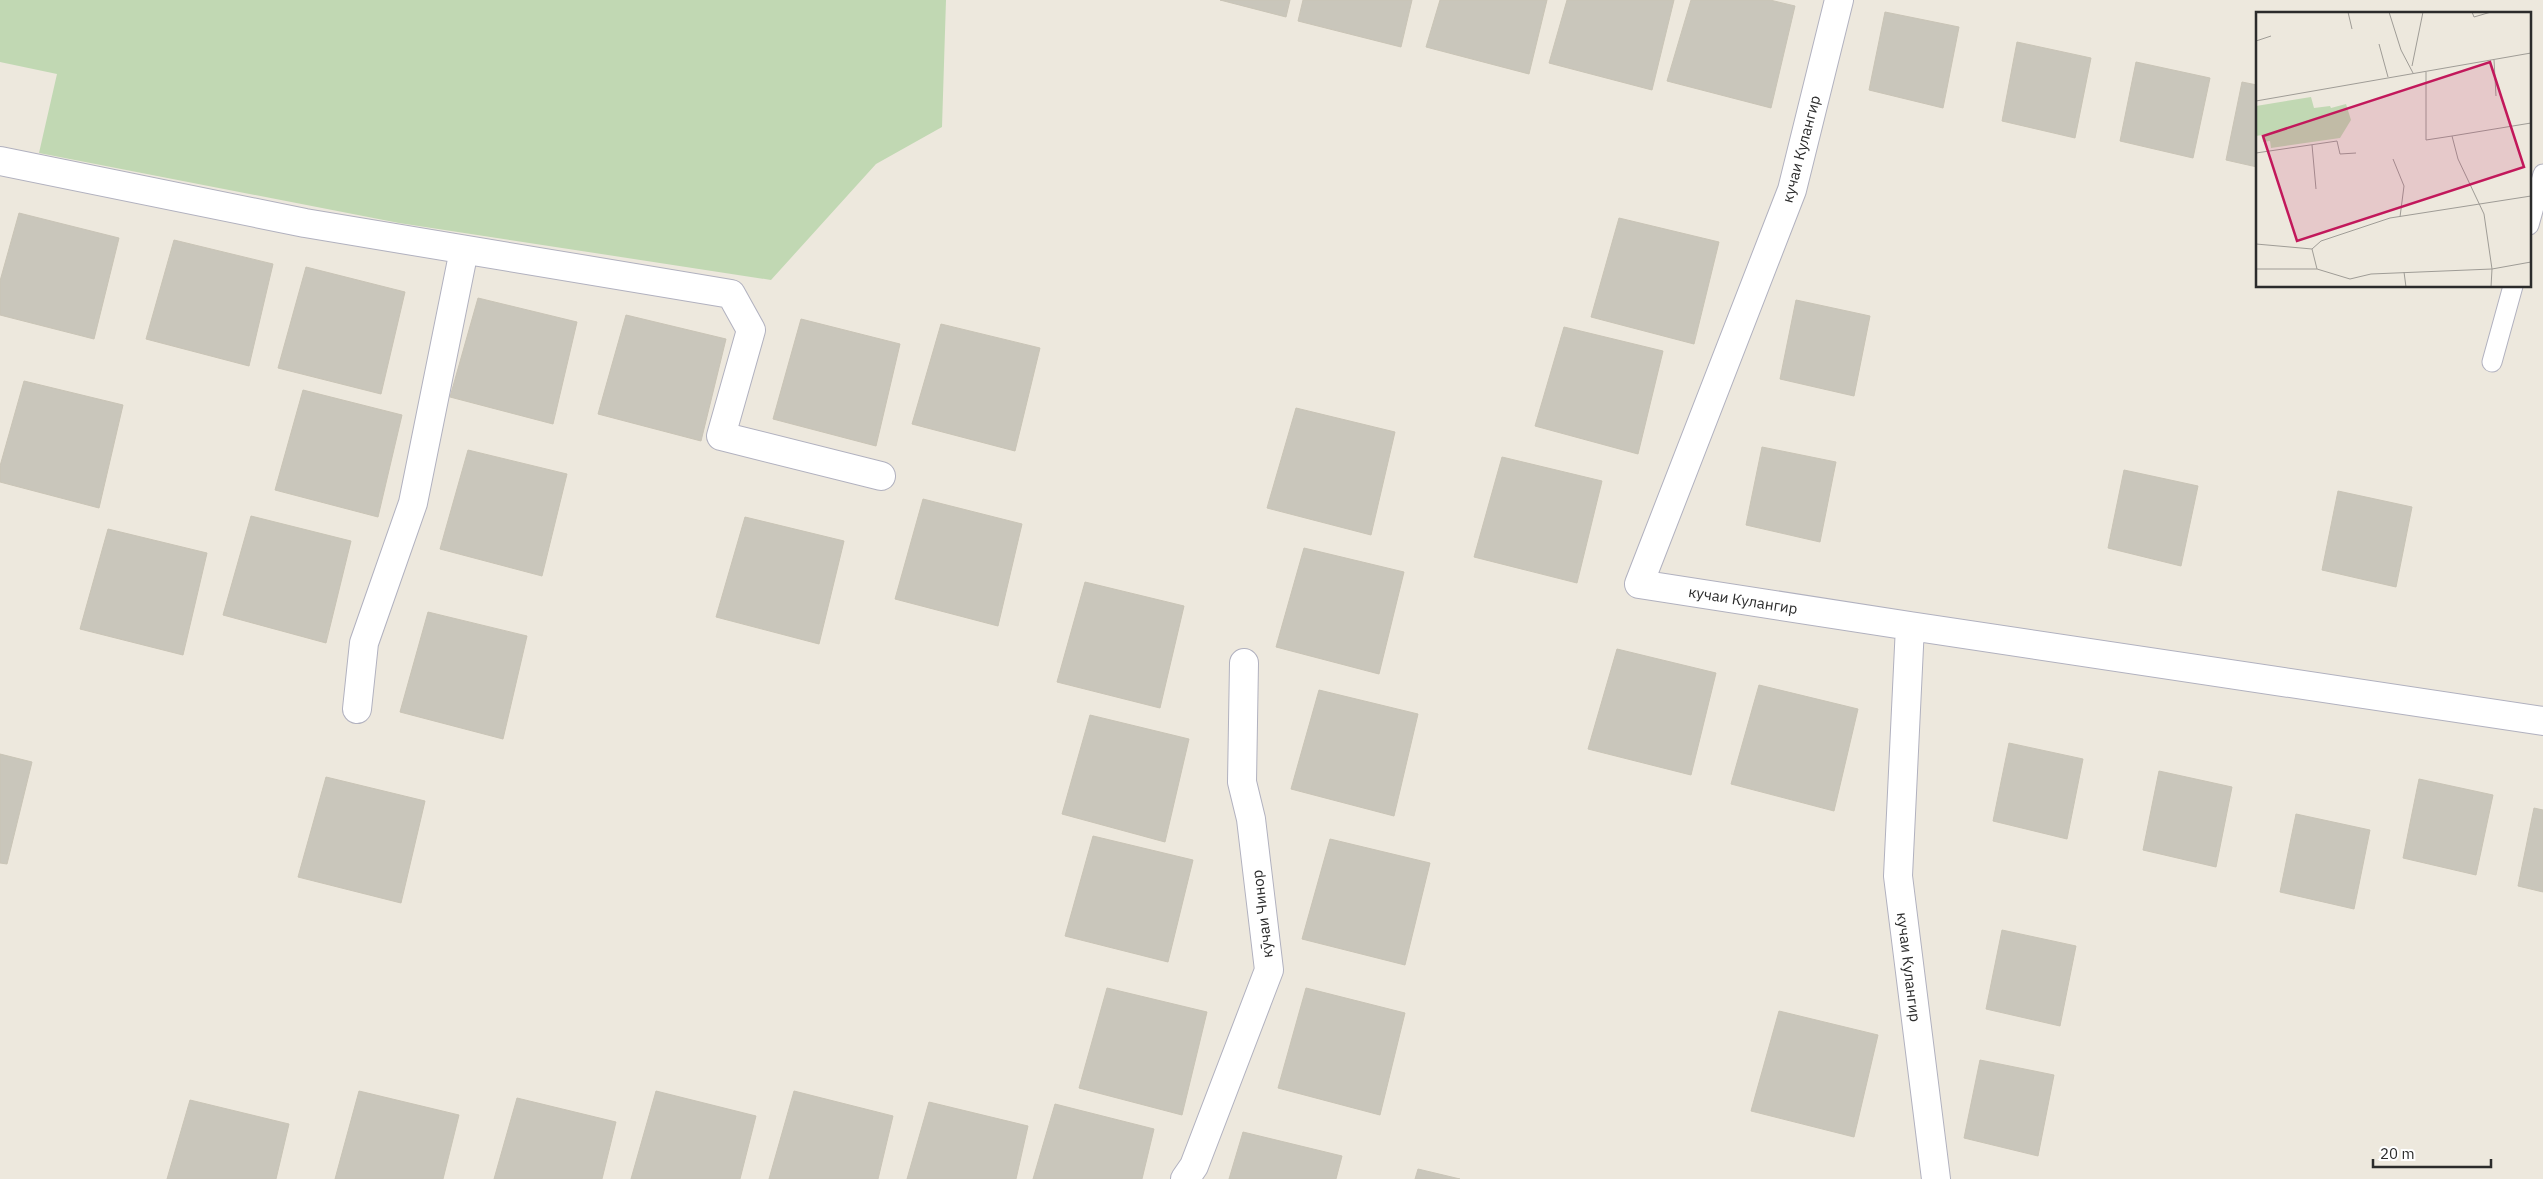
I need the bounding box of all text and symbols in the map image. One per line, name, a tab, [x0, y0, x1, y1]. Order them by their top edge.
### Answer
inset map	[2256, 12, 2530, 288]
street label: кучаи Кулангир	[1778, 93, 1824, 205]
street label: кучаи Кулангир	[1687, 582, 1799, 618]
street label: кӯчаи Чинор	[1247, 869, 1277, 959]
street label: кучаи Кулангир	[1893, 911, 1925, 1023]
scale bar	[2373, 1136, 2490, 1168]
text: 20 m	[2380, 1144, 2415, 1163]

